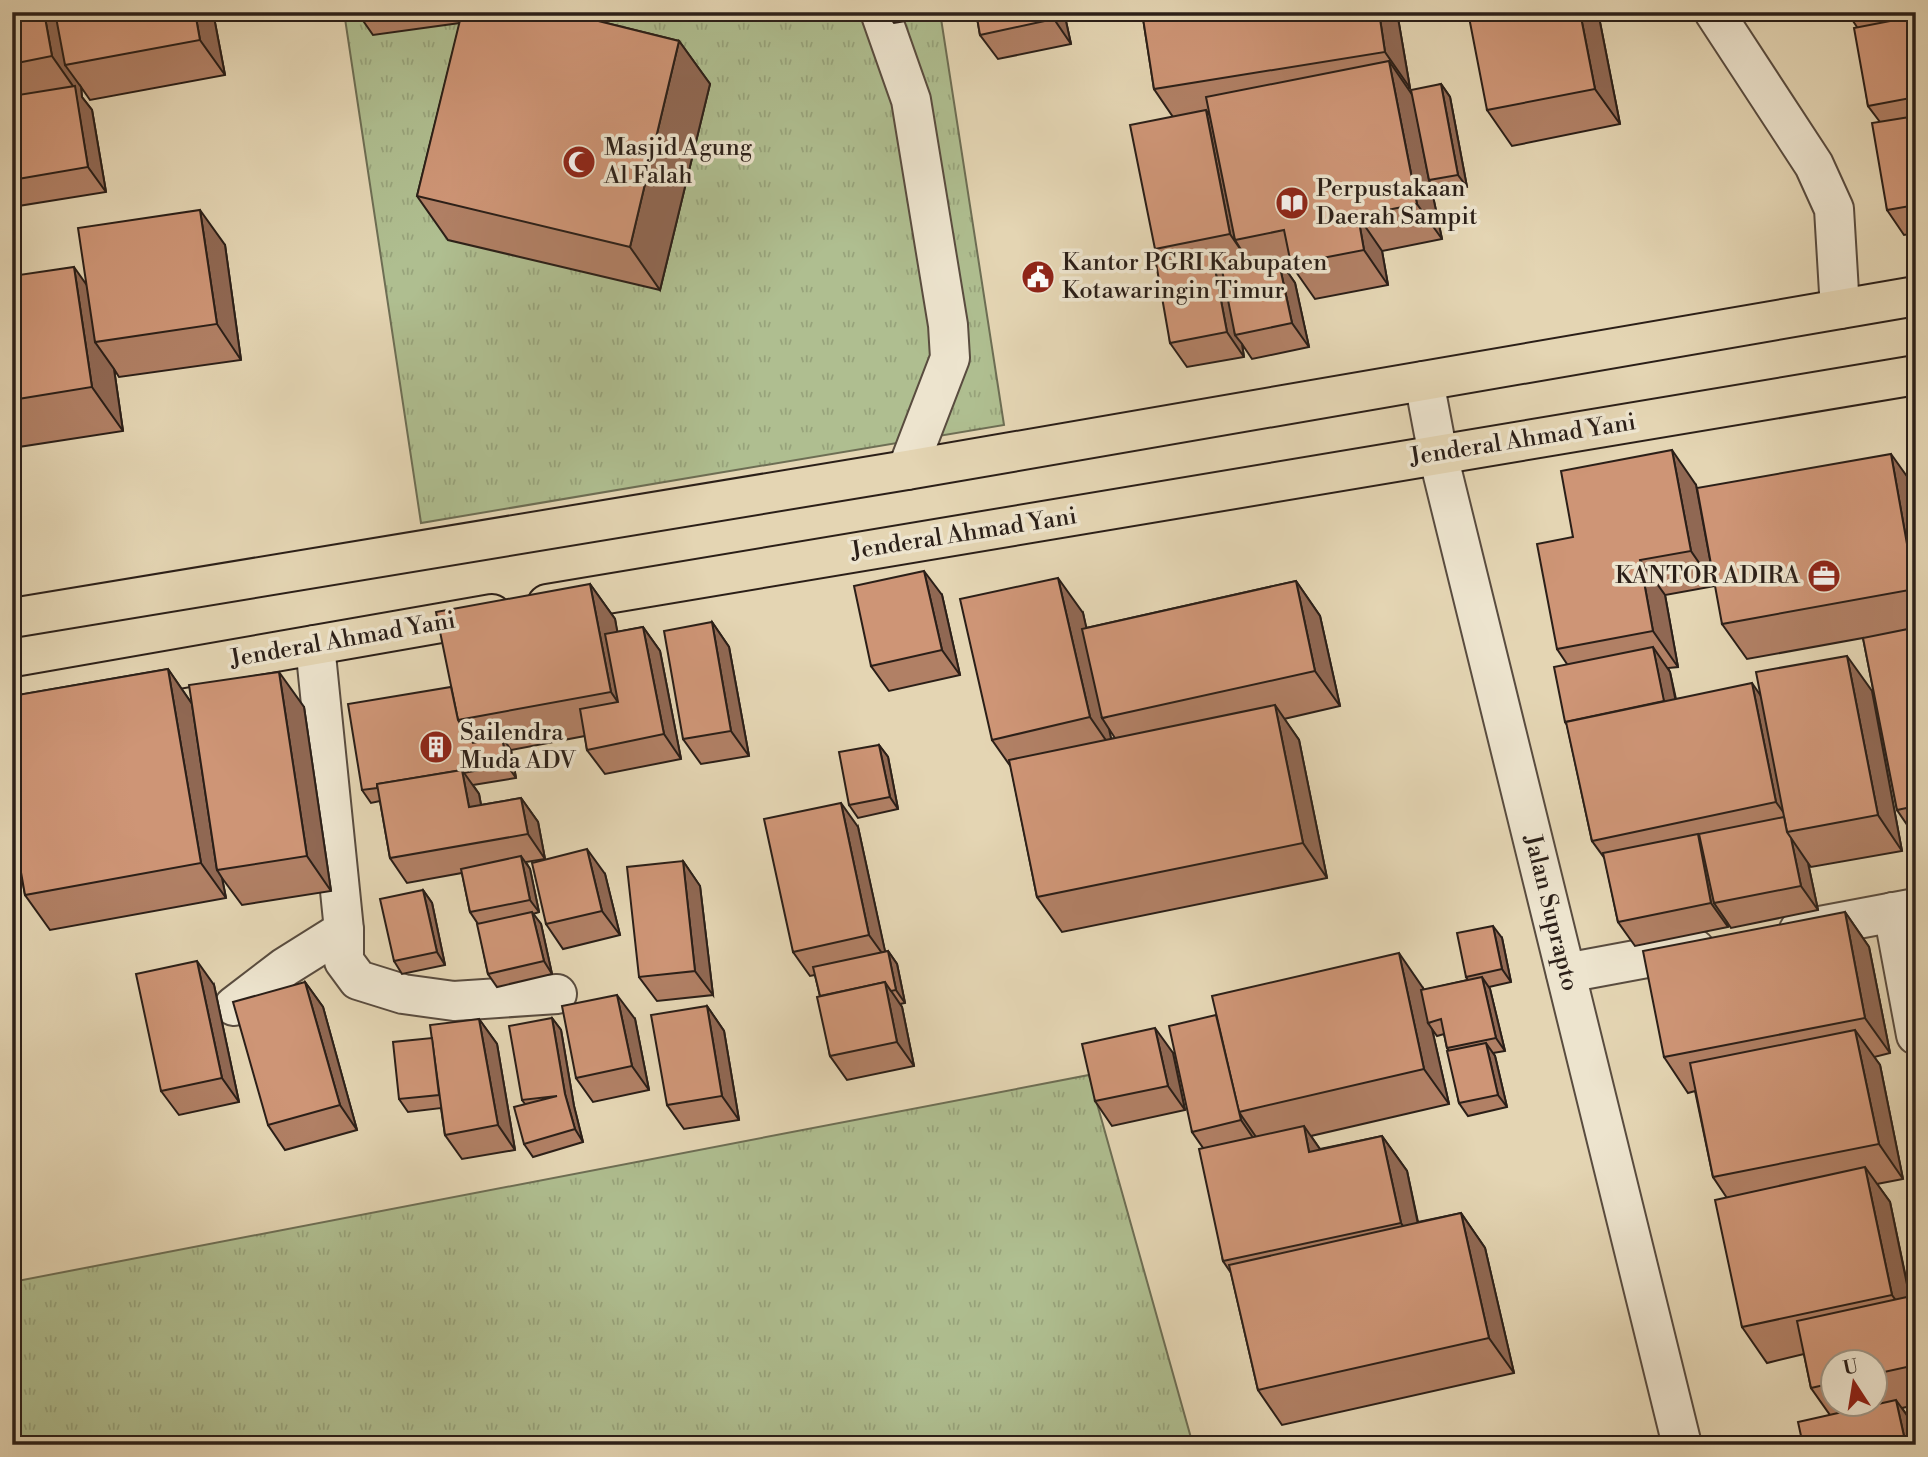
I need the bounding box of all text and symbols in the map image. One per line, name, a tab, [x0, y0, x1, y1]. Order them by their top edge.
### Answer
place label: Masjid Agung Al Falah	[603, 133, 753, 191]
mosque icon: Masjid Agung Al Falah	[560, 143, 598, 181]
place label: Perpustakaan Daerah Sampit	[1316, 174, 1478, 232]
library icon: Perpustakaan Daerah Sampit	[1273, 184, 1311, 222]
place label: Kantor PGRI Kabupaten Kotawaringin Timur	[1062, 248, 1327, 306]
public building icon: Kantor PGRI Kabupaten Kotawaringin Timur	[1019, 258, 1057, 296]
street label: Jenderal Ahmad Yani	[1407, 407, 1638, 473]
street label: Jenderal Ahmad Yani	[848, 501, 1079, 567]
office icon: KANTOR ADIRA	[1805, 557, 1843, 595]
place label: KANTOR ADIRA	[1615, 561, 1801, 591]
street label: Jenderal Ahmad Yani	[227, 605, 458, 675]
place label: Sailendra Muda ADV	[460, 718, 577, 776]
building icon: Sailendra Muda ADV	[417, 728, 455, 766]
street label: Jalan Suprapto	[1517, 831, 1585, 994]
north arrow	[1820, 1348, 1890, 1418]
text: U	[1841, 1354, 1861, 1381]

